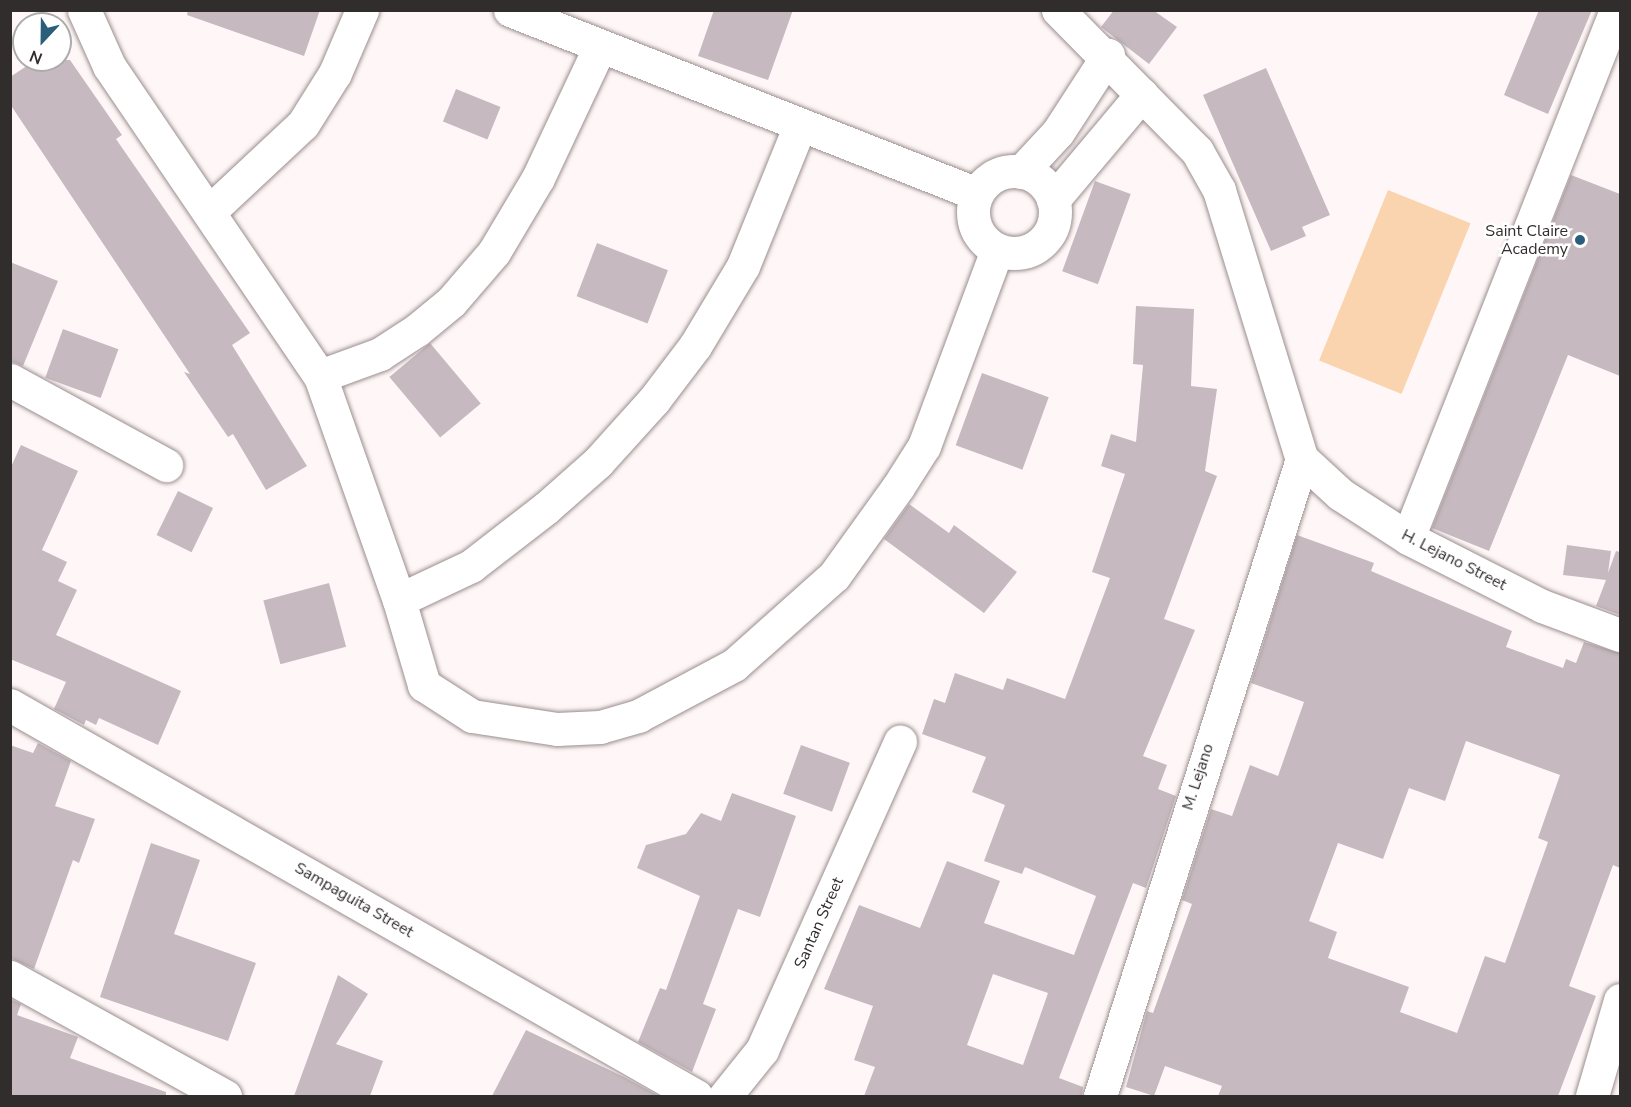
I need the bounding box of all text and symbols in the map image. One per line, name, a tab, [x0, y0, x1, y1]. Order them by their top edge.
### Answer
north arrow	[12, 12, 72, 72]
text: N	[26, 44, 46, 69]
place label: Saint Claire Academy	[1485, 221, 1568, 259]
marker: Saint Claire Academy	[1573, 233, 1587, 247]
street label: H. Lejano Street	[1398, 525, 1510, 595]
street label: M. Lejano	[1178, 741, 1218, 813]
street label: Sampaguita Street	[291, 858, 417, 942]
street label: Santan Street	[790, 874, 848, 972]

